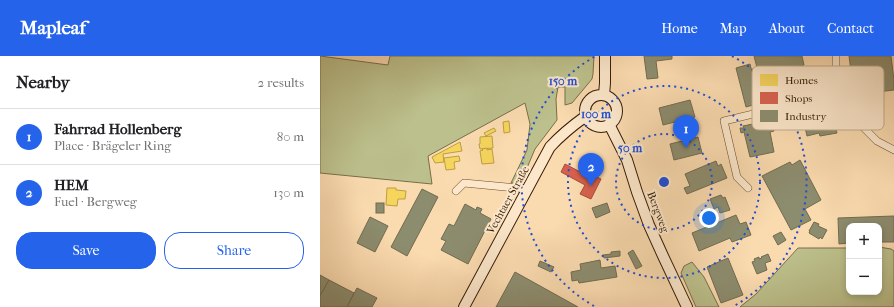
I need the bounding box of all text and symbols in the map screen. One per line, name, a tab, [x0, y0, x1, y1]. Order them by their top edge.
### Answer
text: Mapleaf	[20, 17, 86, 39]
text: Home	[661, 20, 698, 37]
text: Map	[720, 20, 747, 37]
text: About	[769, 20, 805, 37]
text: Contact	[827, 20, 874, 37]
legend	[752, 66, 884, 130]
text: Nearby	[16, 72, 70, 92]
text: 150 m	[549, 74, 578, 88]
text: Homes	[785, 74, 818, 87]
text: 2 results	[258, 75, 304, 90]
text: Shops	[785, 92, 812, 105]
text: 100 m	[581, 107, 612, 121]
text: Industry	[785, 110, 827, 123]
pin: 1	[673, 115, 699, 148]
text: Fahrrad Hollenberg	[54, 120, 181, 138]
text: 1	[27, 129, 31, 144]
text: 80 m	[277, 129, 304, 144]
text: Place · Brägeler Ring	[54, 138, 171, 153]
text: 50 m	[618, 141, 643, 155]
pin: 2	[578, 153, 604, 186]
street label: Vechtaer Straße	[484, 163, 532, 237]
centre of rings	[657, 175, 671, 189]
text: HEM	[54, 176, 89, 194]
text: 2	[26, 185, 32, 200]
text: 130 m	[273, 185, 304, 200]
street label: Bergweg	[644, 190, 672, 234]
text: Fuel · Bergweg	[54, 194, 137, 209]
your location	[699, 208, 719, 228]
map controls	[846, 223, 882, 295]
button: +	[846, 223, 882, 259]
button: Save	[16, 232, 156, 269]
button: Share	[164, 232, 304, 269]
button: −	[846, 259, 882, 295]

